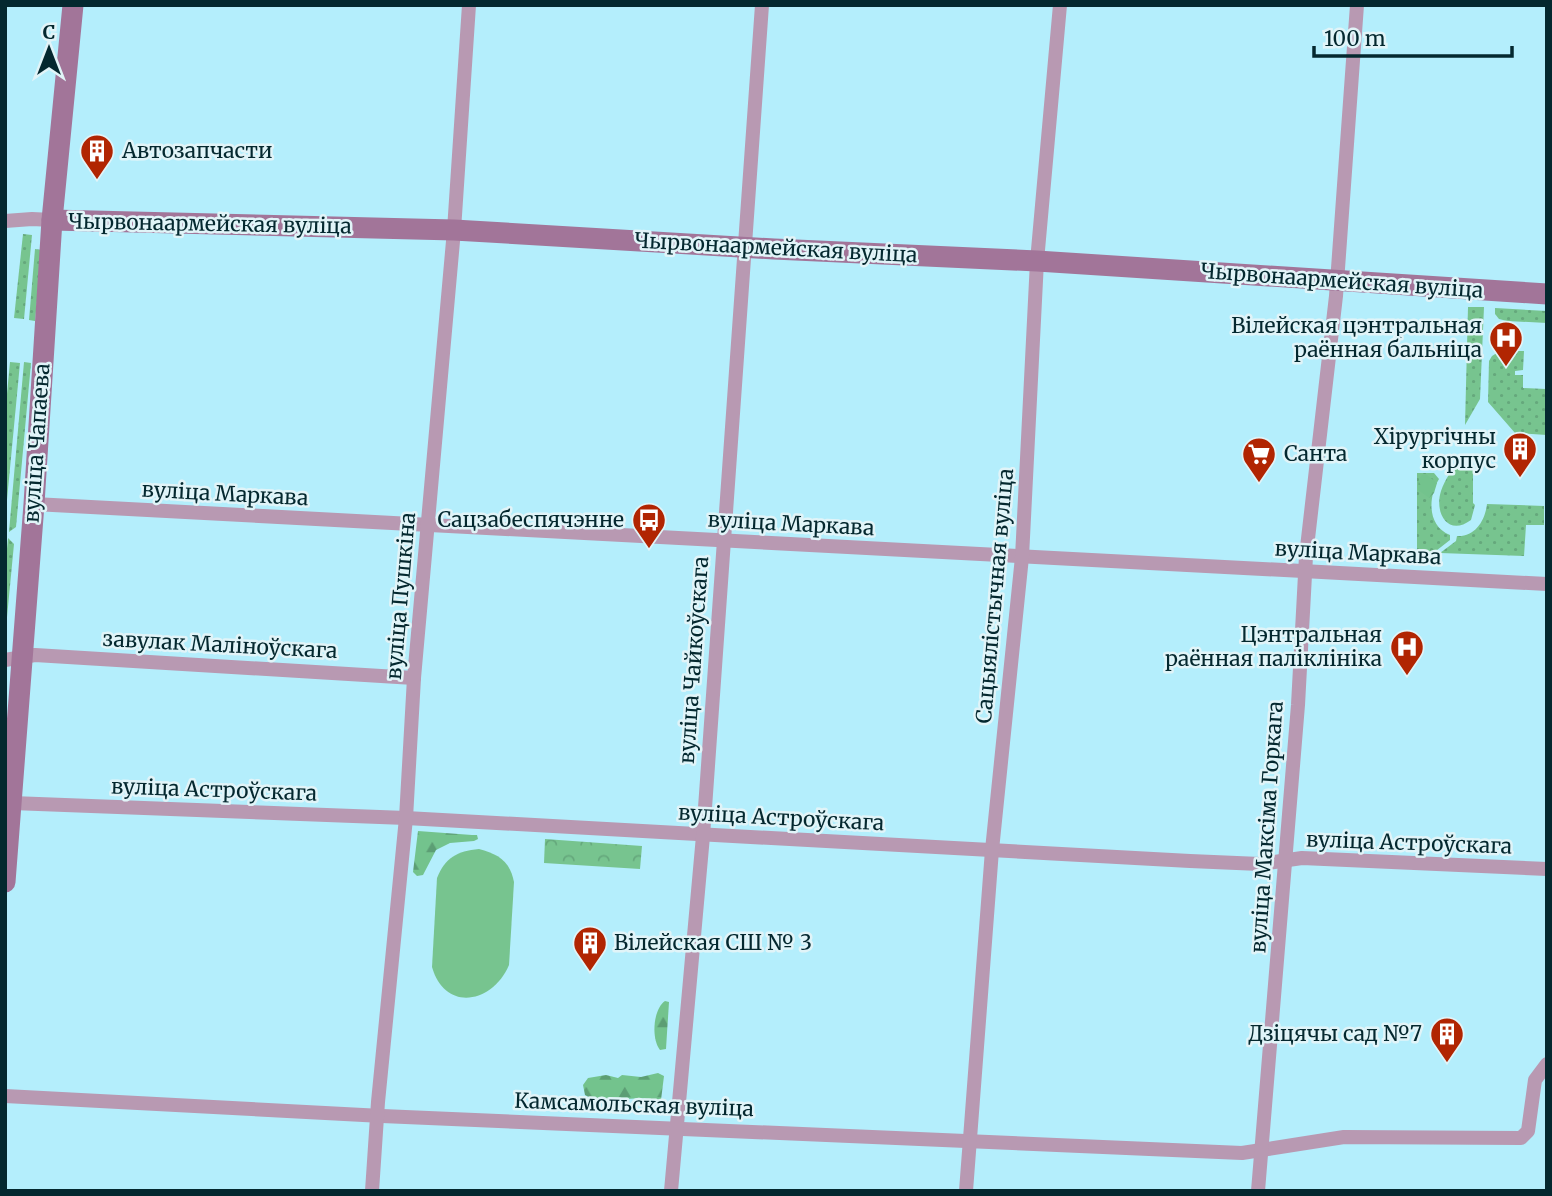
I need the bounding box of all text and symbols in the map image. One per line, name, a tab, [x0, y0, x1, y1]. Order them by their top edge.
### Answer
north arrow	[14, 14, 84, 84]
scale bar	[1314, 14, 1512, 58]
text: С	[43, 20, 55, 44]
text: 100 m	[1324, 25, 1386, 52]
building icon: Автозапчасти	[78, 132, 116, 181]
place label: Автозапчасти	[121, 137, 273, 164]
street label: Чырвонаармейская вуліца	[68, 208, 352, 239]
street label: Чырвонаармейская вуліца	[634, 227, 918, 268]
street label: Чырвонаармейская вуліца	[1200, 257, 1484, 304]
place label: Вілейская цэнтральная раённая бальніца	[1231, 312, 1482, 363]
hospital icon: Вілейская цэнтральная раённая бальніца	[1487, 319, 1525, 368]
street label: вуліца Чапаева	[17, 362, 56, 524]
place label: Хірургічны корпус	[1374, 423, 1496, 474]
building icon: Хірургічны корпус	[1501, 430, 1539, 479]
supermarket icon: Санта	[1240, 435, 1278, 484]
place label: Санта	[1284, 440, 1347, 467]
street label: Сацыялістычная вуліца	[970, 467, 1019, 725]
street label: вуліца Маркава	[141, 476, 309, 511]
bus stop icon: Сацзабеспячэнне	[630, 501, 668, 550]
place label: Сацзабеспячэнне	[437, 506, 624, 533]
street label: вуліца Маркава	[707, 506, 875, 541]
street label: вуліца Пушкіна	[380, 511, 421, 681]
street label: вуліца Маркава	[1274, 535, 1442, 570]
street label: вуліца Чайкоўскага	[673, 555, 714, 765]
place label: Цэнтральная раённая паліклініка	[1165, 621, 1382, 672]
street label: завулак Маліноўскага	[102, 625, 338, 664]
hospital icon: Цэнтральная раённая паліклініка	[1388, 628, 1426, 677]
street label: вуліца Максіма Горкага	[1244, 700, 1289, 954]
street label: вуліца Астроўскага	[110, 772, 318, 807]
street label: вуліца Астроўскага	[677, 799, 885, 836]
street label: вуліца Астроўскага	[1305, 825, 1513, 860]
building icon: Вілейская СШ № 3	[571, 924, 609, 973]
place label: Вілейская СШ № 3	[614, 929, 812, 956]
building icon: Дзіцячы сад №7	[1428, 1015, 1466, 1064]
place label: Дзіцячы сад №7	[1248, 1020, 1422, 1047]
street label: Камсамольская вуліца	[514, 1087, 754, 1122]

